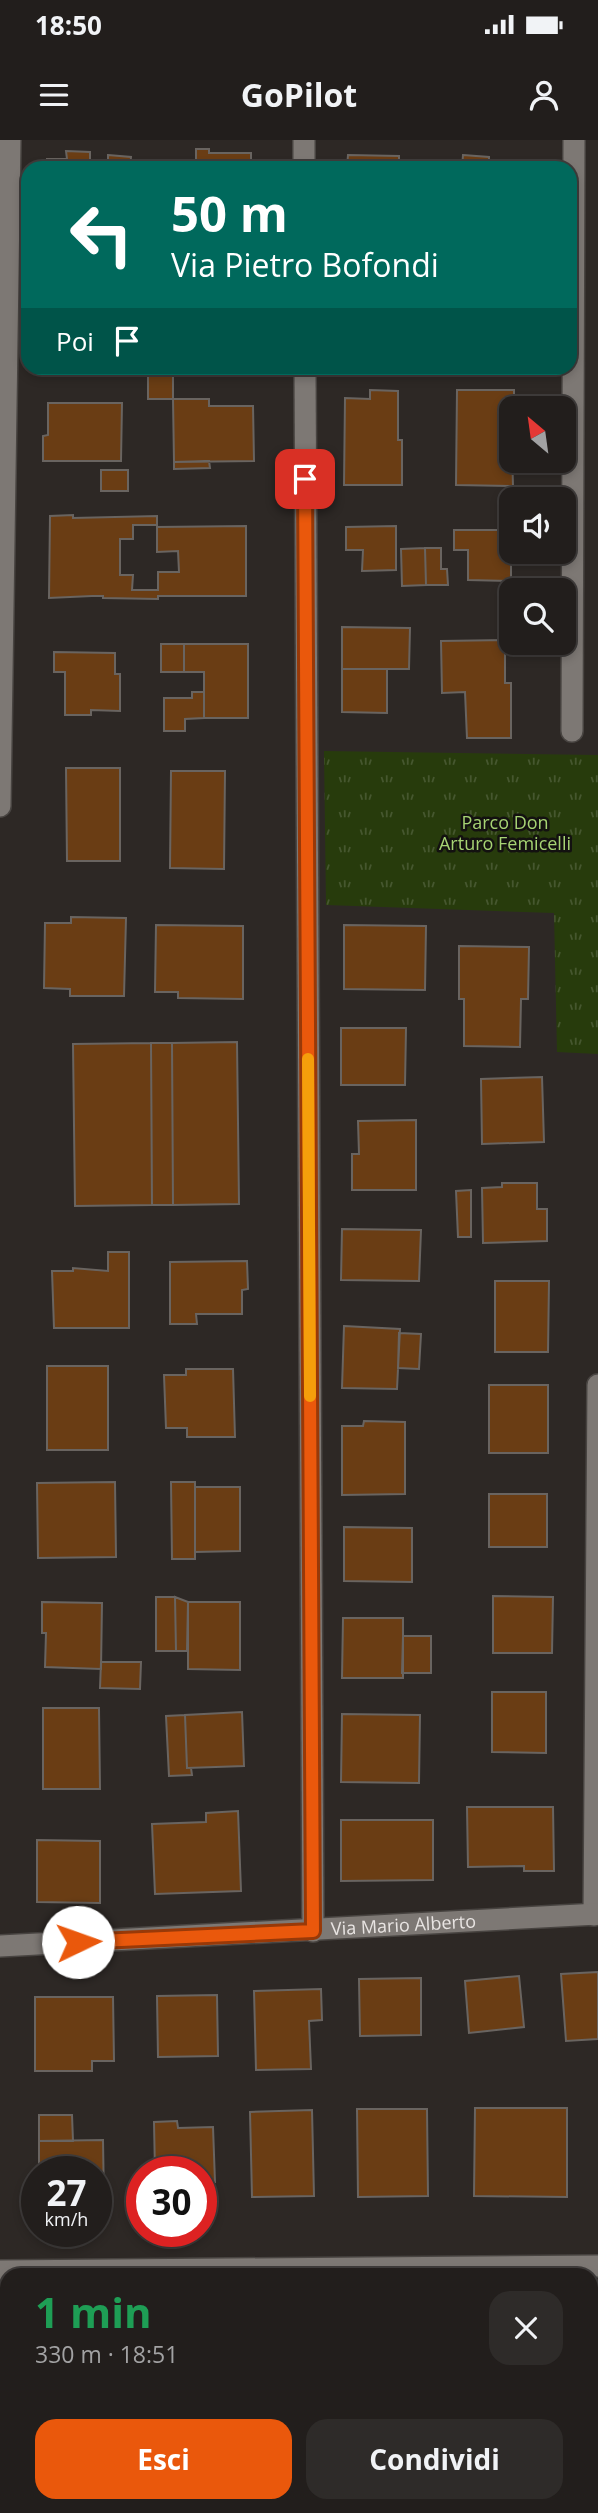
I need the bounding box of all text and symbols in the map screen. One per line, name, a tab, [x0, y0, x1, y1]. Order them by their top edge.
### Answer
text: 18:50	[35, 7, 102, 43]
text: GoPilot	[241, 73, 357, 116]
icon: menu	[35, 76, 73, 114]
icon: person	[525, 76, 563, 114]
text: 50 m	[171, 180, 288, 246]
icon: left	[56, 189, 147, 280]
text: Via Pietro Bofondi	[171, 243, 439, 286]
icon: arrive	[108, 322, 146, 360]
text: Poi	[56, 323, 94, 359]
north arrow	[499, 396, 576, 472]
map controls	[499, 396, 576, 655]
pin	[275, 449, 335, 509]
icon: arrive	[286, 460, 324, 498]
button: sound	[499, 487, 576, 564]
button: search	[499, 578, 576, 655]
park label: Parco Don Arturo Femicelli	[439, 810, 571, 855]
position arrow	[41, 1905, 115, 1979]
street label: Via Mario Alberto	[330, 1909, 477, 1940]
speed limit sign: 30	[126, 2156, 217, 2247]
text: 27	[46, 2169, 87, 2216]
text: km/h	[45, 2207, 88, 2231]
text: 1 min	[35, 2283, 152, 2340]
button: close	[489, 2291, 563, 2365]
text: 330 m · 18:51	[35, 2338, 178, 2370]
button: Esci	[35, 2419, 292, 2499]
button: Condividi	[306, 2419, 563, 2499]

